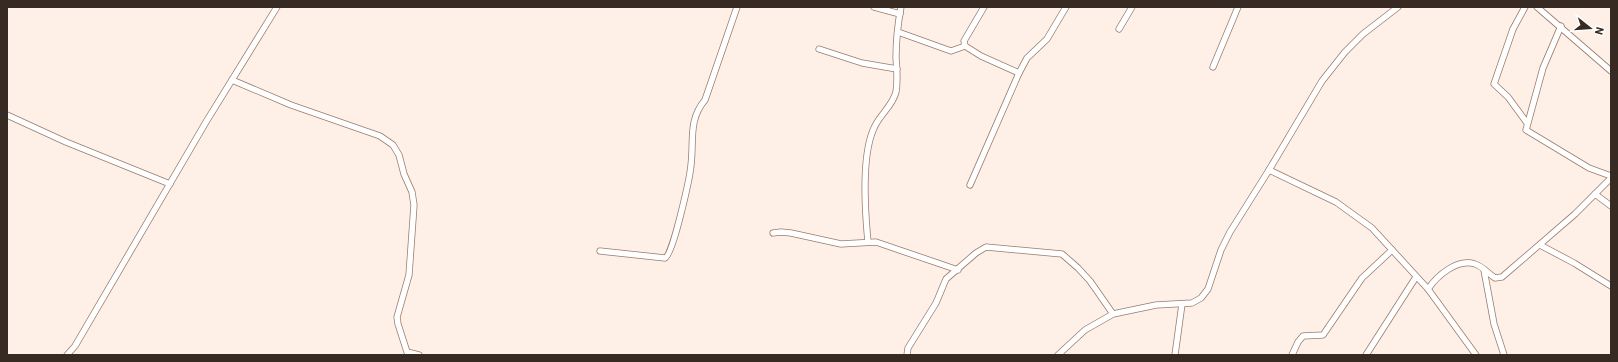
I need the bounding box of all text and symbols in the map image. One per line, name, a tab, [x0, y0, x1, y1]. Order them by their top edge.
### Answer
north arrow	[1570, 8, 1610, 48]
text: N	[1593, 26, 1607, 36]

